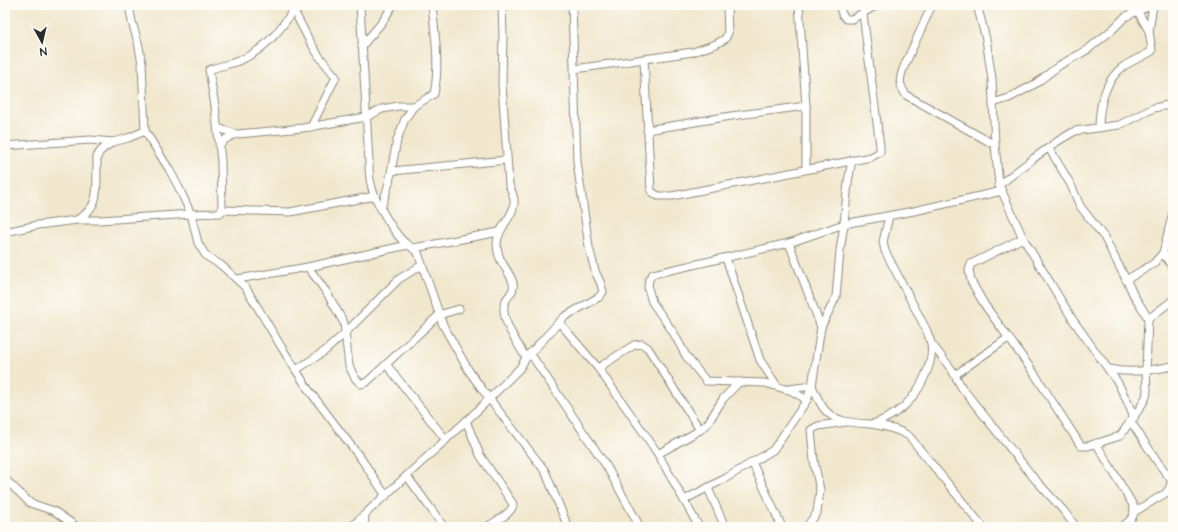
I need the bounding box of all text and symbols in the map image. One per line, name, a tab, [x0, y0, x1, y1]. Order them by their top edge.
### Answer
north arrow	[22, 22, 62, 62]
text: N	[39, 43, 48, 59]

